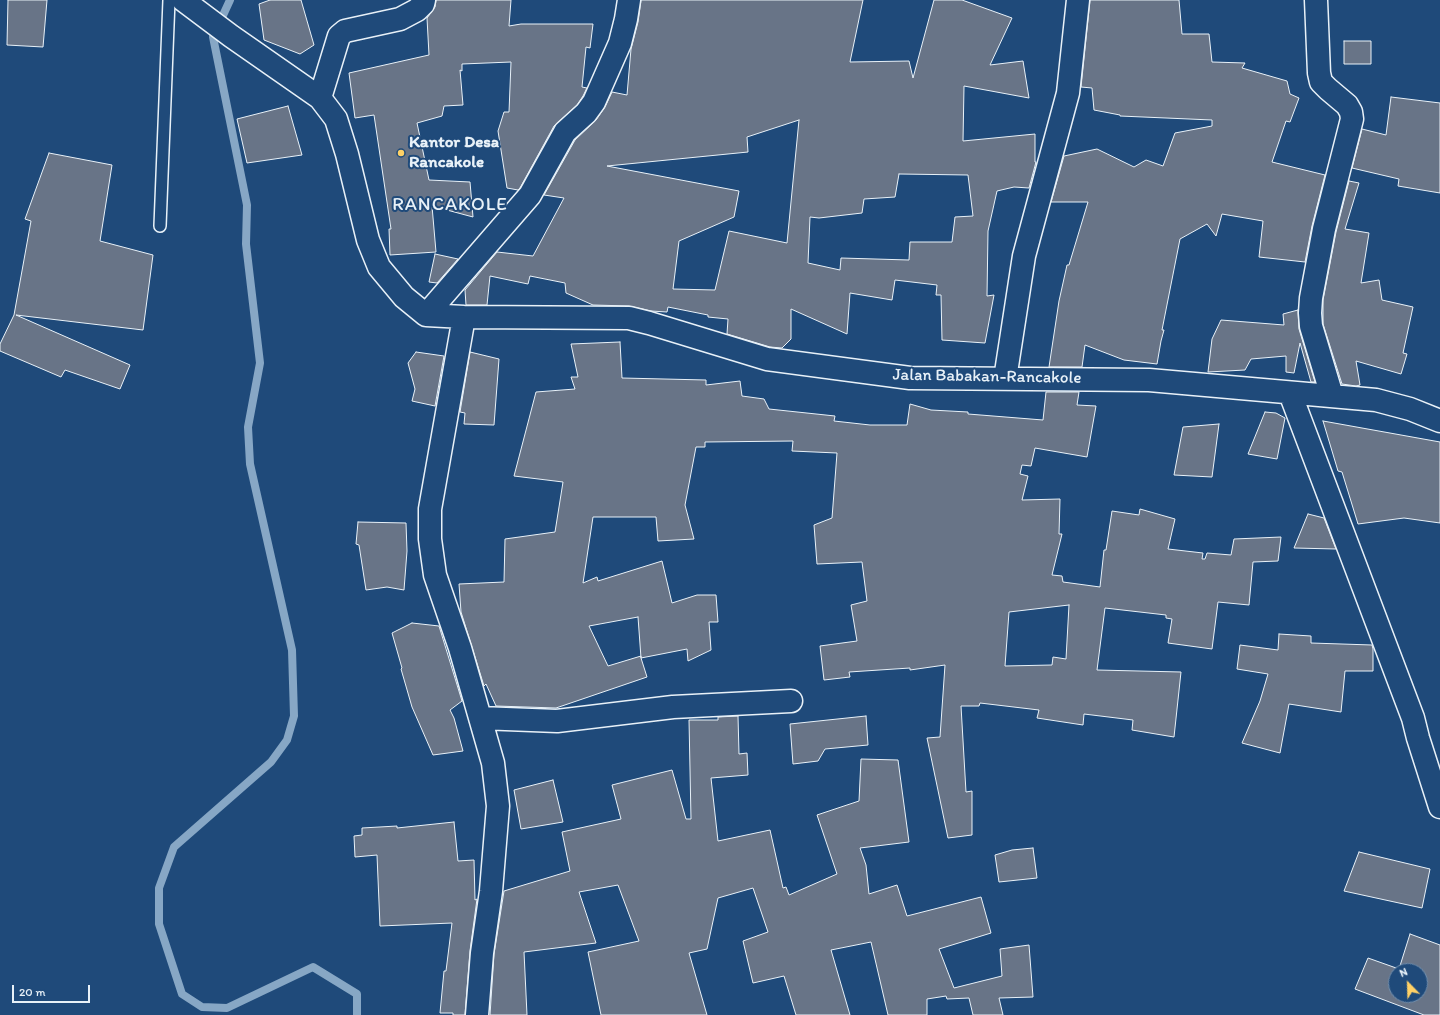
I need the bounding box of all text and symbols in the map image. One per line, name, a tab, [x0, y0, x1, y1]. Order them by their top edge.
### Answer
place label: Kantor Desa Rancakole	[409, 133, 499, 173]
marker: Kantor Desa Rancakole	[396, 148, 406, 158]
district label: RANCAKOLE	[392, 194, 508, 216]
street label: Jalan Babakan-Rancakole	[892, 365, 1082, 389]
north arrow	[1388, 963, 1428, 1003]
text: N	[1398, 965, 1409, 980]
scale bar	[14, 977, 92, 1003]
text: 20 m	[19, 985, 46, 999]

